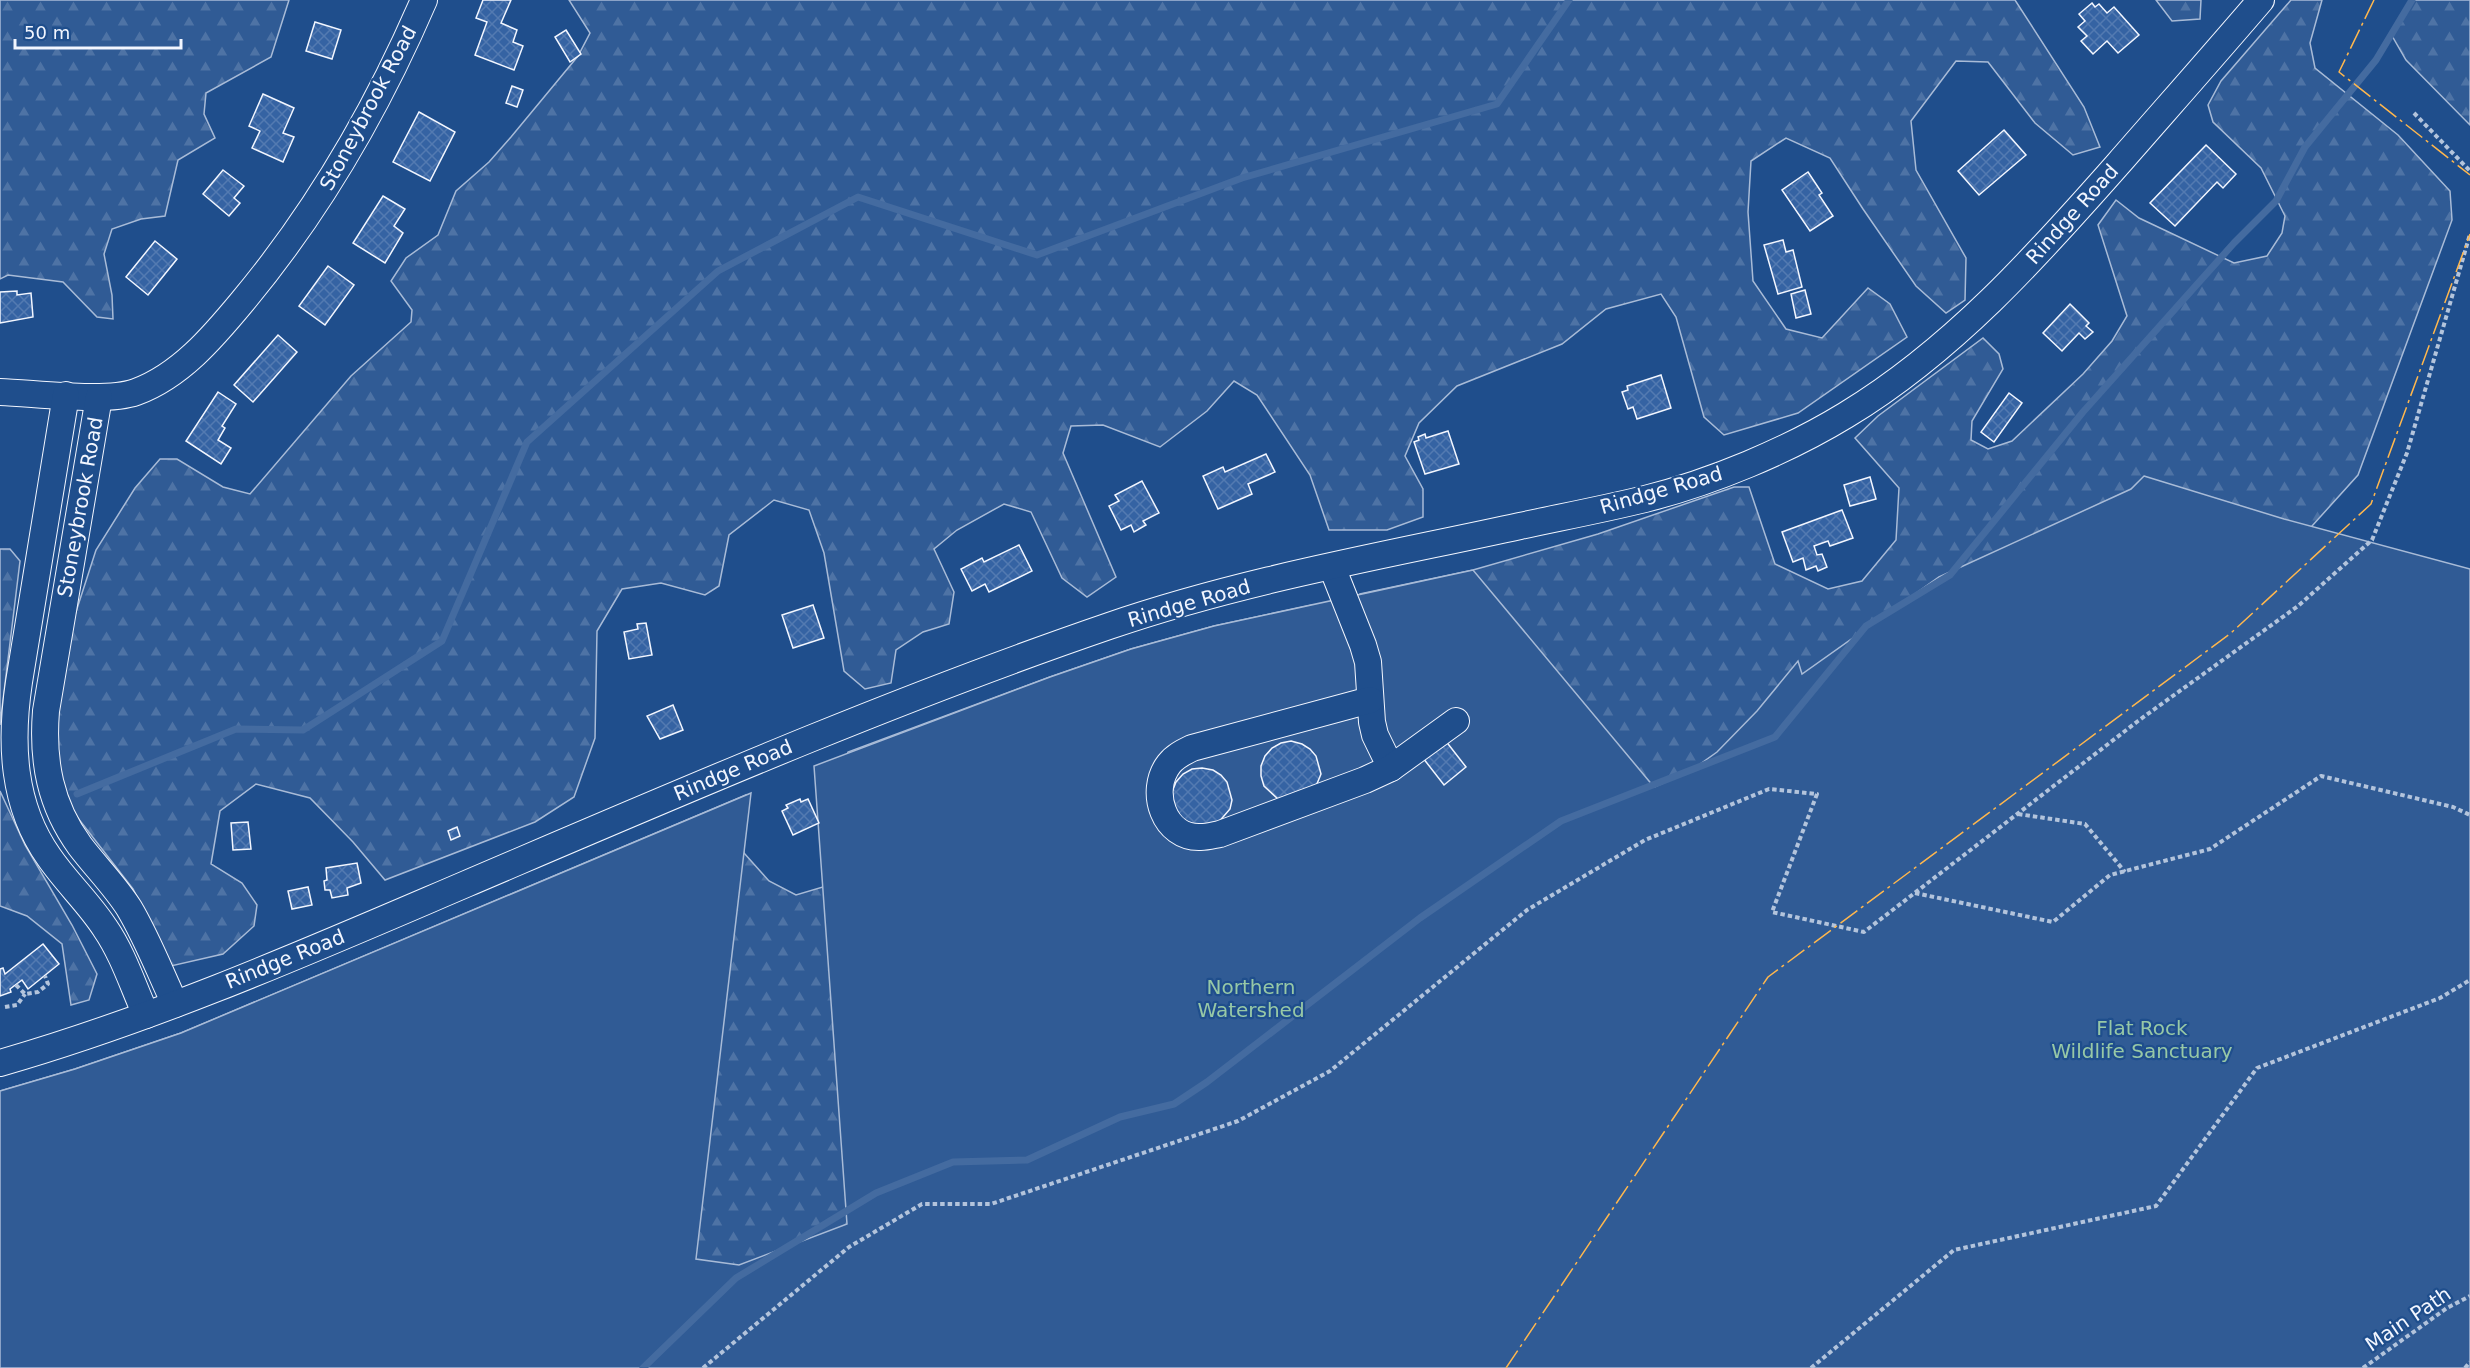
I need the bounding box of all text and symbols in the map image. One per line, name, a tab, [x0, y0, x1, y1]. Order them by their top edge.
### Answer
scale bar	[15, 12, 182, 50]
text: 50 m	[24, 22, 70, 43]
street label: Stoneybrook Road	[315, 22, 421, 194]
street label: Rindge Road	[2021, 159, 2123, 269]
street label: Stoneybrook Road	[52, 415, 108, 599]
street label: Rindge Road	[1597, 461, 1725, 519]
street label: Rindge Road	[1125, 574, 1253, 632]
street label: Rindge Road	[670, 734, 796, 806]
street label: Rindge Road	[222, 924, 348, 994]
park label: Northern Watershed	[1197, 975, 1305, 1022]
park label: Flat Rock Wildlife Sanctuary	[2051, 1016, 2233, 1063]
street label: Main Path	[2361, 1282, 2455, 1356]

